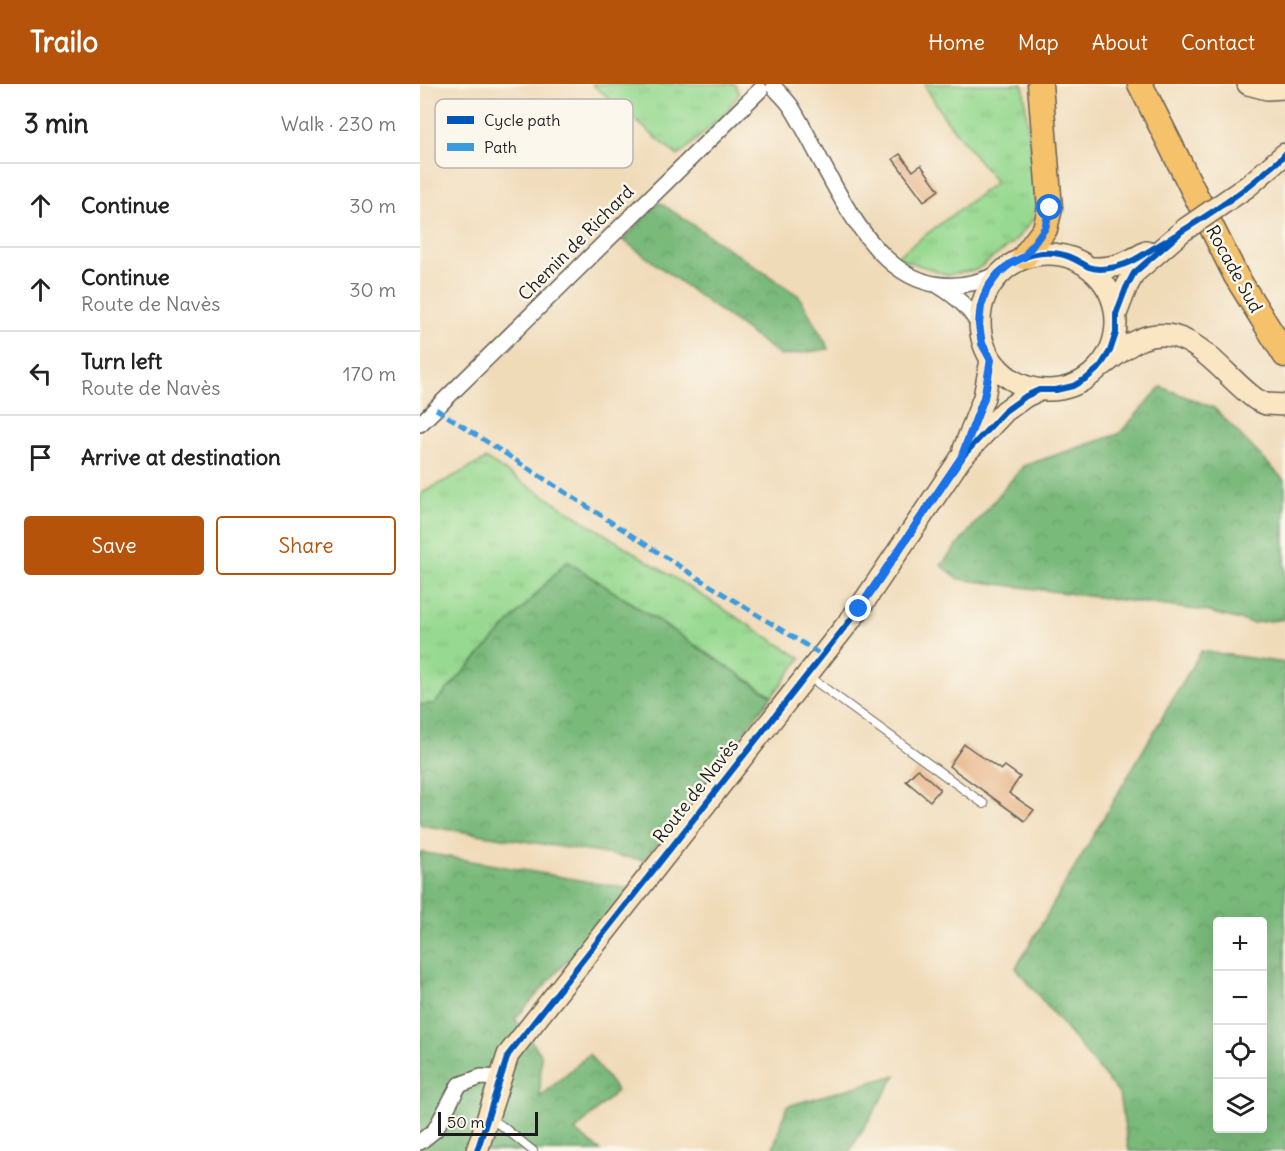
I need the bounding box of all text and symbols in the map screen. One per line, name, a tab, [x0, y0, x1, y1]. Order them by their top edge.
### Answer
text: Trailo	[30, 24, 98, 60]
text: Home	[928, 29, 985, 56]
text: Map	[1018, 29, 1059, 56]
text: About	[1092, 29, 1148, 56]
text: Contact	[1181, 29, 1255, 56]
legend	[435, 99, 633, 168]
text: 3 min	[24, 107, 89, 140]
text: Cycle path	[484, 110, 560, 130]
text: Walk · 230 m	[281, 111, 396, 136]
text: Path	[484, 137, 517, 157]
street label: Chemin de Richard	[513, 180, 639, 305]
icon: ahead	[24, 189, 57, 222]
text: Continue	[81, 191, 170, 219]
text: 30 m	[349, 193, 396, 218]
route start	[1036, 194, 1062, 220]
street label: Rocade Sud	[1201, 221, 1268, 317]
text: Continue	[81, 263, 170, 291]
icon: ahead	[24, 273, 57, 306]
text: 30 m	[349, 277, 396, 302]
text: Route de Navès	[81, 291, 220, 316]
text: Turn left	[81, 347, 162, 375]
icon: left	[24, 357, 57, 390]
text: 170 m	[343, 361, 396, 386]
text: Route de Navès	[81, 375, 220, 400]
icon: arrive	[24, 441, 57, 474]
text: Arrive at destination	[81, 443, 281, 471]
button: Save	[24, 516, 204, 575]
button: Share	[216, 516, 396, 575]
route end	[845, 595, 871, 621]
street label: Route de Navès	[648, 734, 743, 847]
map controls	[1213, 917, 1267, 1133]
button: +	[1213, 917, 1267, 971]
button: −	[1213, 971, 1267, 1025]
button: locate	[1213, 1025, 1267, 1079]
button: layers	[1213, 1079, 1267, 1133]
scale bar	[438, 1109, 538, 1136]
text: 50 m	[447, 1112, 485, 1132]

